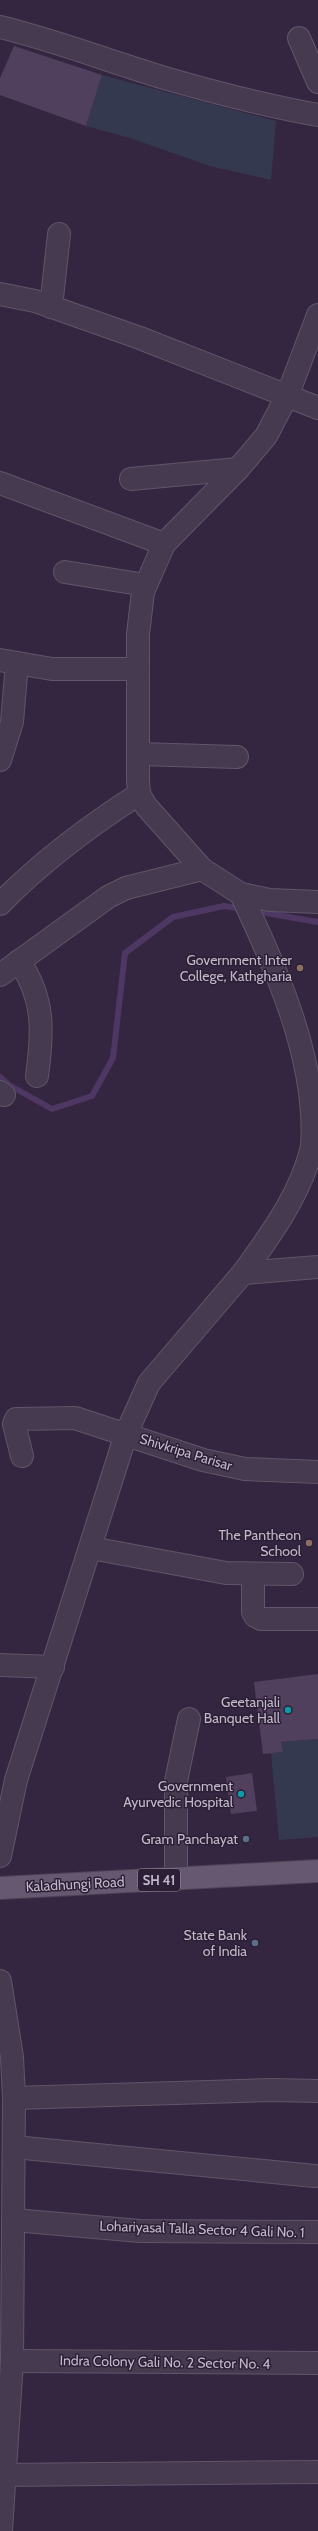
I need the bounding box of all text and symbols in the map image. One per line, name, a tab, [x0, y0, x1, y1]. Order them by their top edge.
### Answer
place label: Government Inter College, Kathgharia	[180, 951, 293, 985]
marker: Government Inter College, Kathgharia	[295, 963, 305, 973]
street label: Shivkripa Parisar	[138, 1429, 235, 1475]
place label: The Pantheon School	[218, 1526, 302, 1560]
marker: The Pantheon School	[304, 1538, 314, 1548]
place label: Geetanjali Banquet Hall	[204, 1693, 281, 1727]
marker: Geetanjali Banquet Hall	[283, 1705, 293, 1715]
place label: Government Ayurvedic Hospital	[123, 1777, 234, 1811]
marker: Government Ayurvedic Hospital	[236, 1789, 246, 1799]
place label: Gram Panchayat	[141, 1830, 238, 1848]
marker: Gram Panchayat	[241, 1834, 251, 1844]
road number: SH 41	[138, 1869, 180, 1891]
street label: Kaladhungi Road	[25, 1872, 125, 1896]
place label: State Bank of India	[184, 1926, 248, 1960]
marker: State Bank of India	[250, 1938, 260, 1948]
street label: Lohariyasal Talla Sector 4 Gali No. 1	[99, 2216, 305, 2242]
street label: Indra Colony Gali No. 2 Sector No. 4	[59, 2351, 271, 2373]

